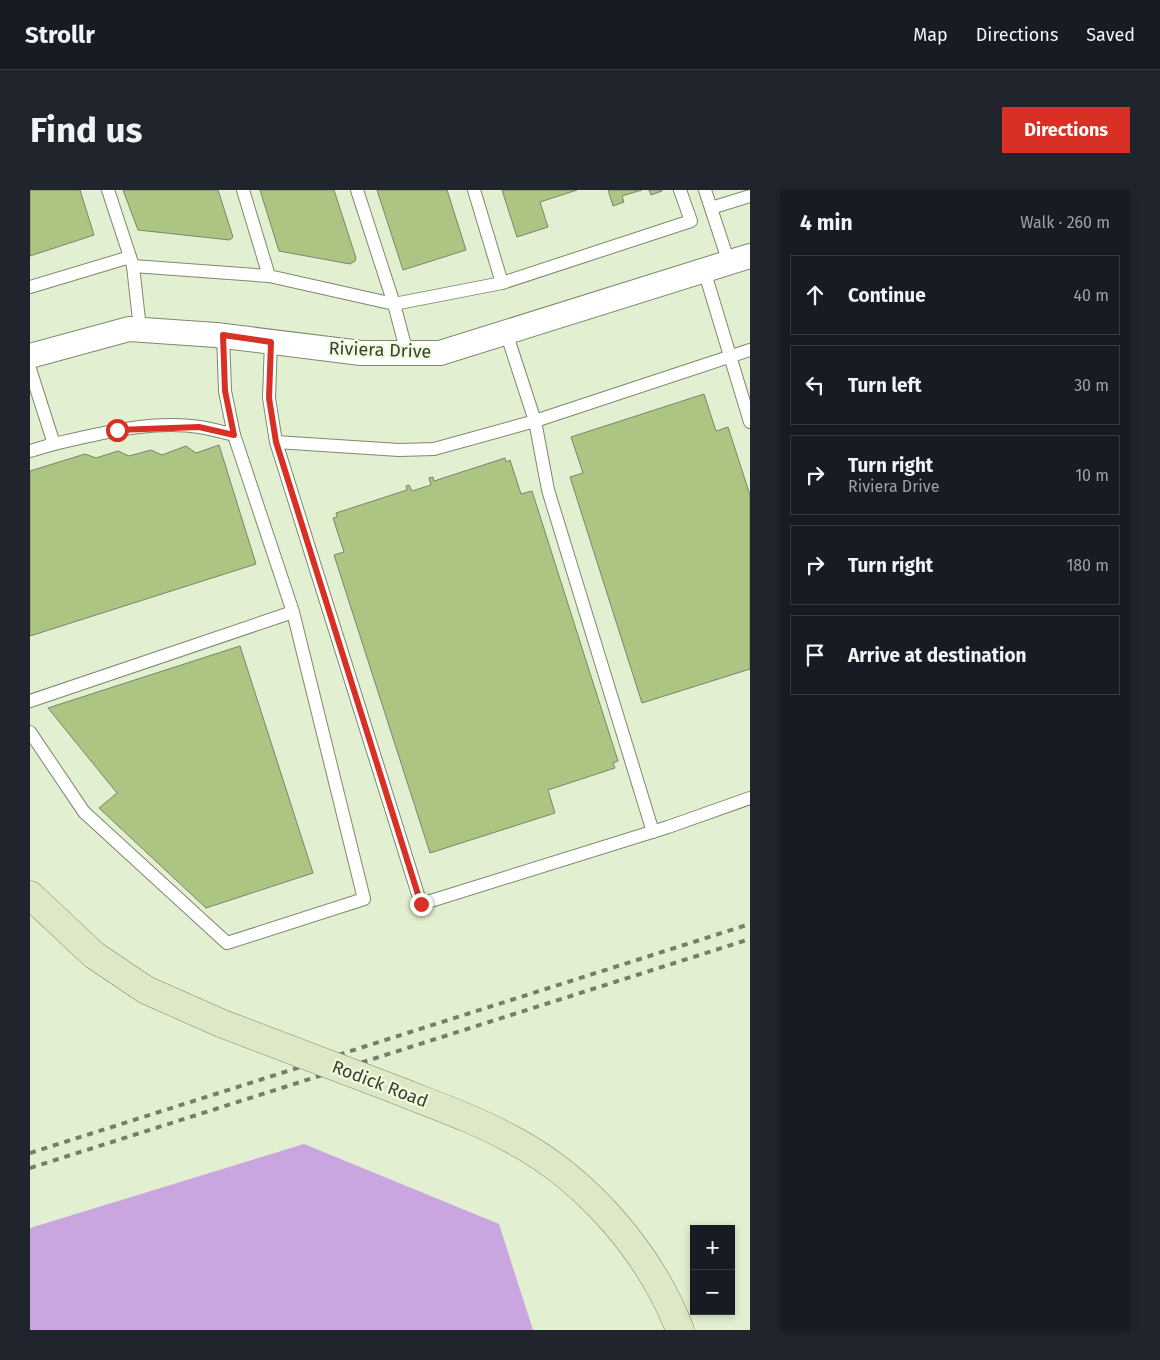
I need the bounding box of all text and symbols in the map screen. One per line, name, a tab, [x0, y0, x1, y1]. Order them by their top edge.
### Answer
text: Strollr	[25, 21, 95, 49]
text: Map	[913, 24, 948, 46]
text: Directions	[976, 24, 1058, 46]
text: Saved	[1086, 24, 1135, 46]
button: Directions	[1002, 107, 1130, 153]
text: Find us	[30, 109, 142, 151]
text: 4 min	[800, 210, 853, 236]
text: Walk · 260 m	[1020, 213, 1110, 232]
icon: ahead	[801, 281, 829, 309]
text: Continue	[848, 284, 926, 307]
text: 40 m	[1074, 286, 1109, 305]
street label: Riviera Drive	[328, 337, 432, 363]
icon: left	[801, 371, 829, 399]
text: Turn left	[848, 374, 922, 397]
text: 30 m	[1074, 376, 1109, 395]
route start	[106, 419, 129, 442]
text: Turn right	[848, 454, 933, 477]
icon: right	[801, 461, 829, 489]
text: 10 m	[1075, 466, 1109, 485]
text: Riviera Drive	[848, 477, 939, 496]
icon: right	[801, 551, 829, 579]
text: Turn right	[848, 554, 933, 577]
text: 180 m	[1066, 556, 1109, 575]
icon: arrive	[801, 641, 829, 669]
text: Arrive at destination	[848, 644, 1027, 667]
route end	[410, 893, 433, 916]
street label: Rodick Road	[329, 1056, 431, 1112]
map controls	[690, 1225, 735, 1315]
button: +	[690, 1225, 735, 1270]
button: −	[690, 1270, 735, 1315]

